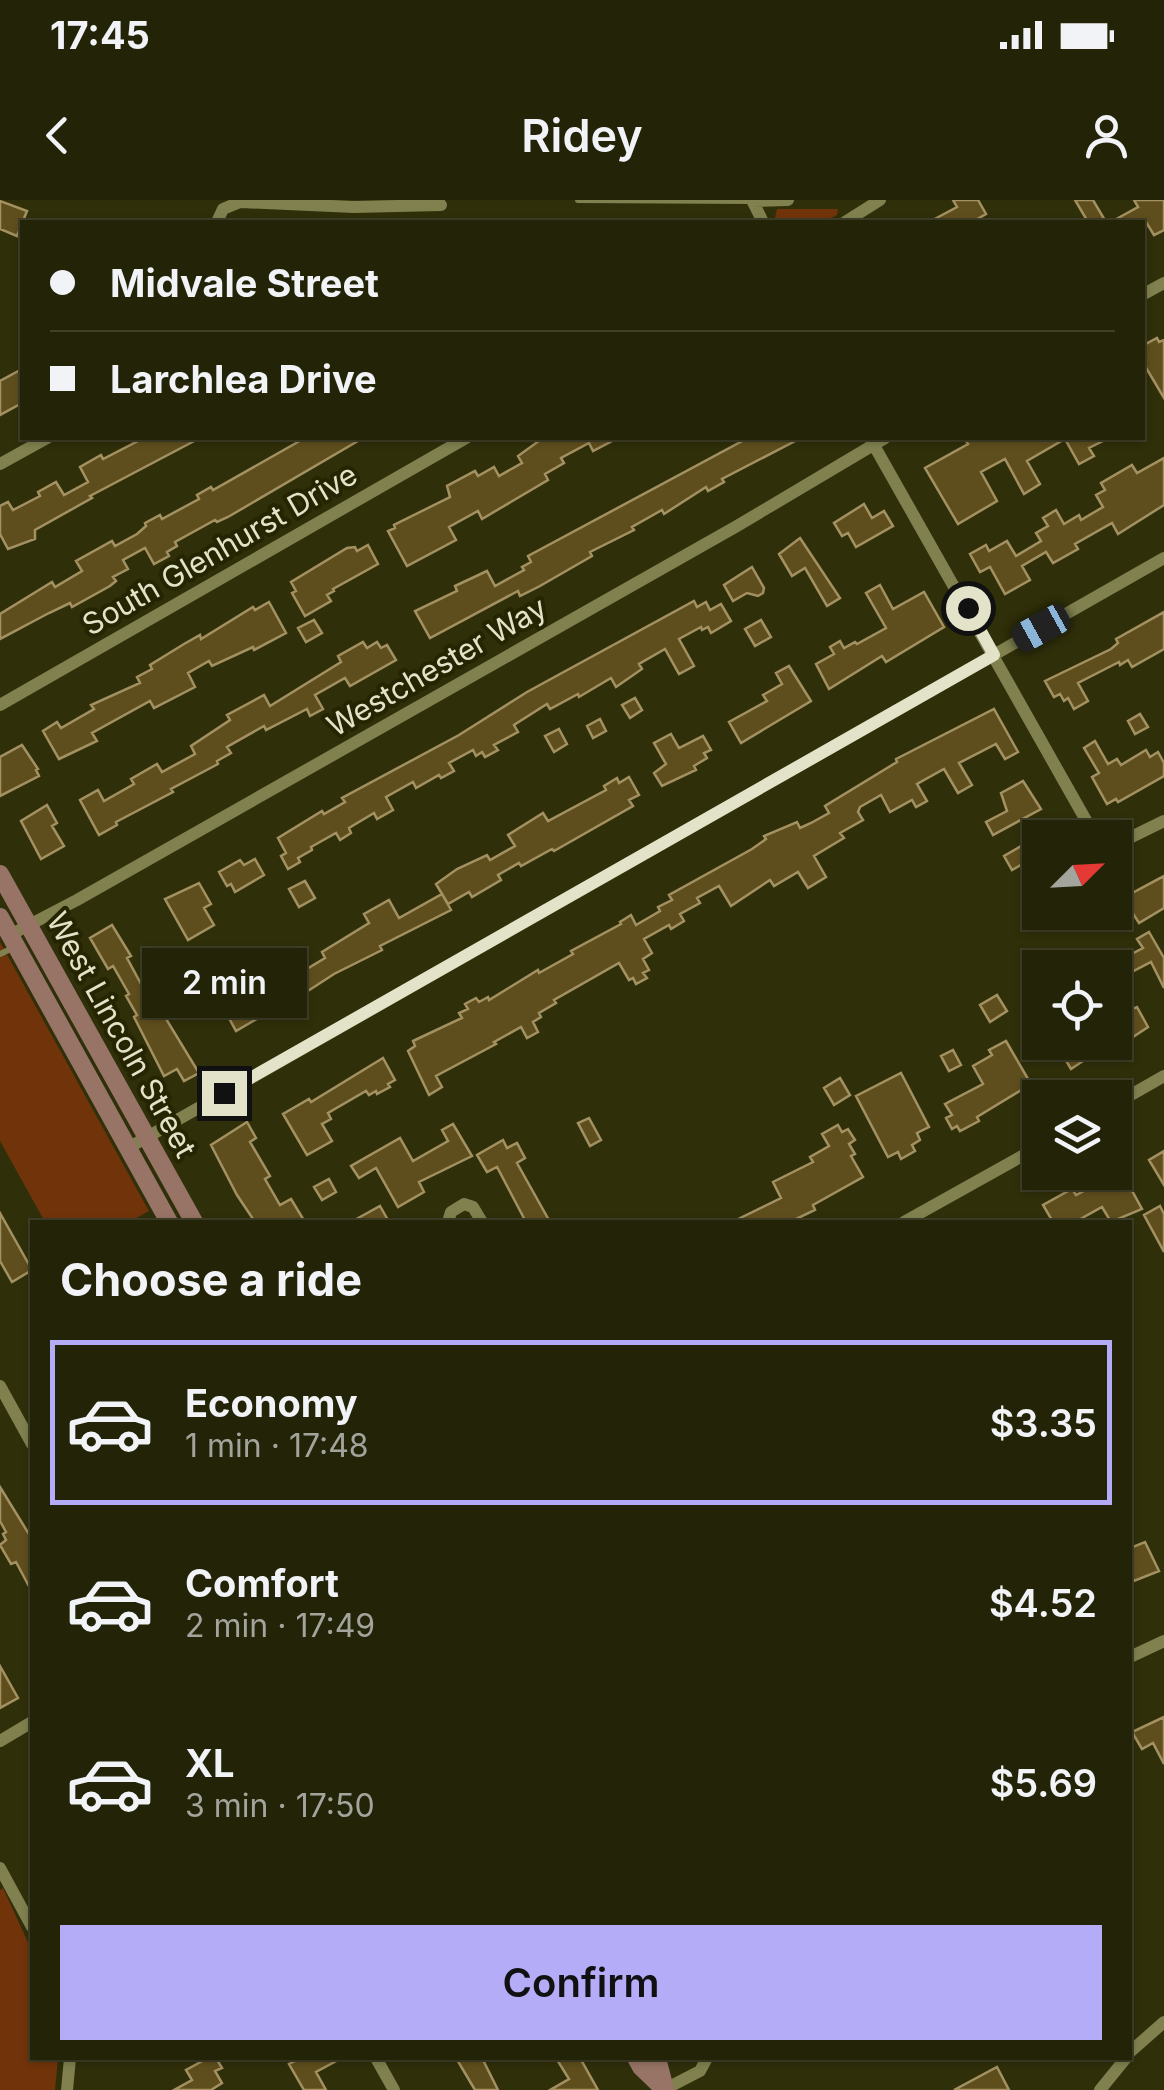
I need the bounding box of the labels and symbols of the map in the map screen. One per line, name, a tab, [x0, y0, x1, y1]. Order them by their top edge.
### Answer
street label: South Glenhurst Drive	[76, 456, 363, 643]
route start	[946, 586, 991, 631]
street label: Westchester Way	[320, 589, 553, 744]
car	[1007, 600, 1075, 656]
north arrow	[1022, 820, 1132, 930]
street label: West Lincoln Street	[40, 906, 204, 1164]
callout: 2 min	[142, 948, 306, 1018]
route end	[202, 1071, 247, 1116]

